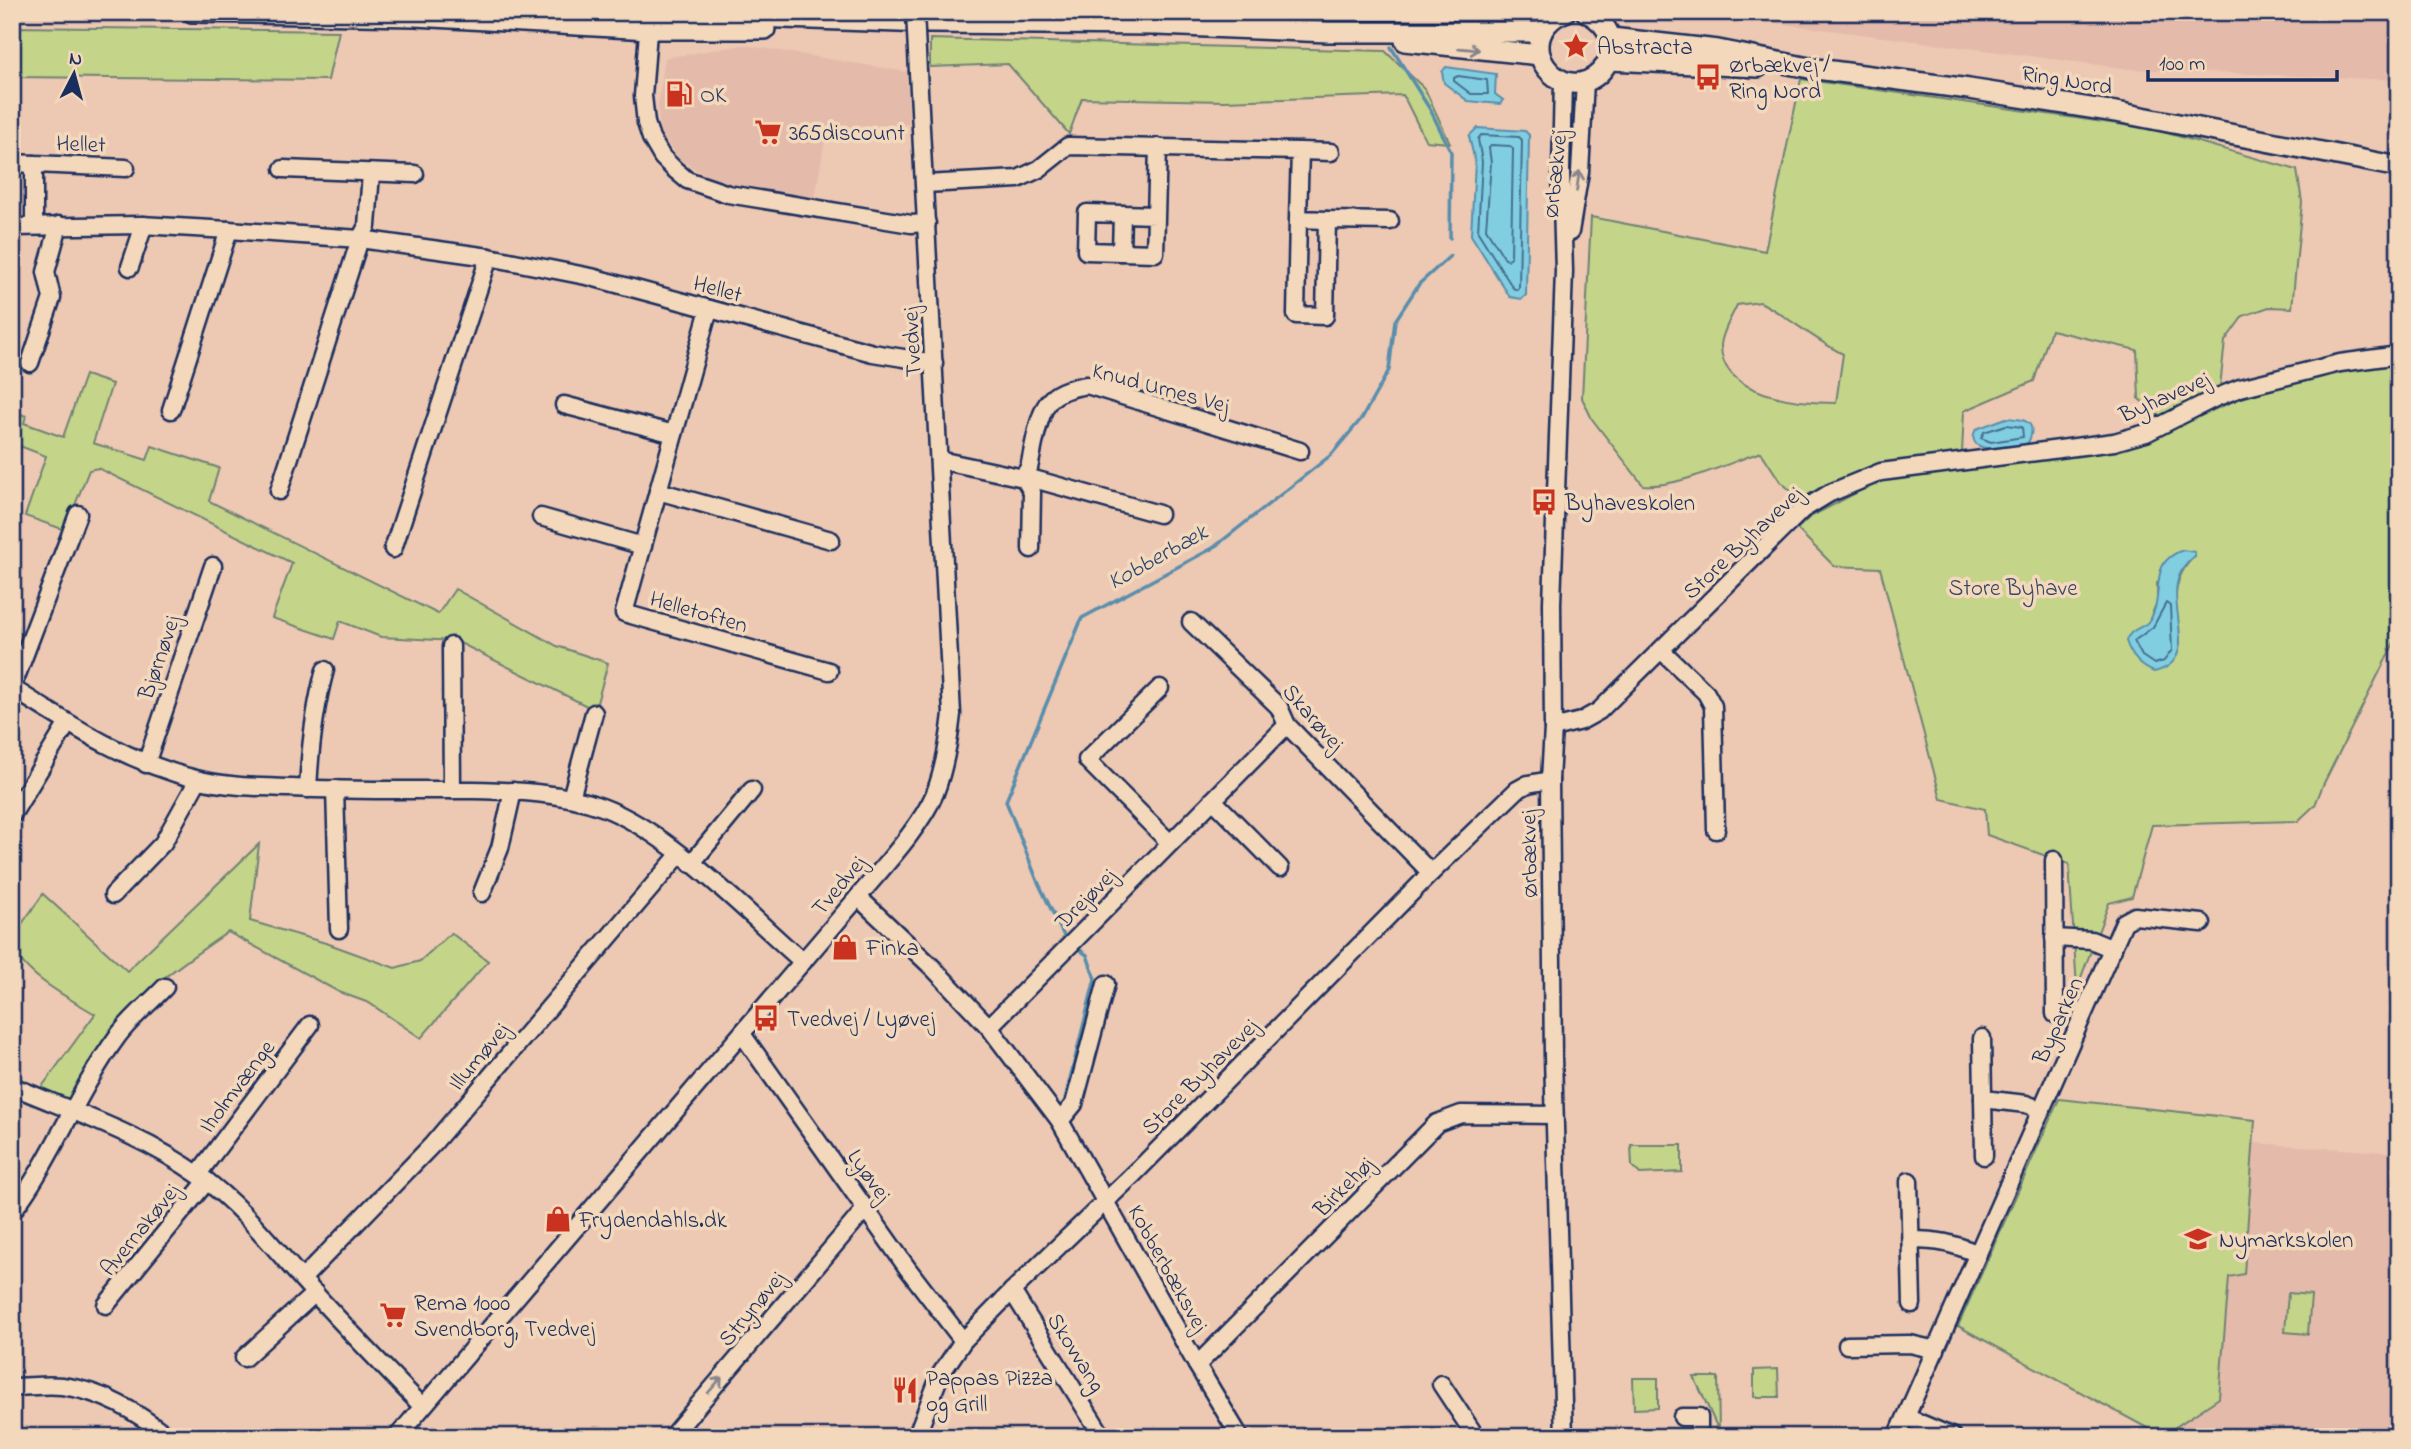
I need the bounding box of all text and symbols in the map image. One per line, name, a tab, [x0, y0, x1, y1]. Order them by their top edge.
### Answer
place icon: Abstracta	[1561, 31, 1591, 61]
place label: Abstracta	[1597, 32, 1693, 65]
north arrow	[38, 38, 108, 108]
scale bar	[2148, 38, 2338, 82]
one-way arrow	[1457, 43, 1480, 56]
text: N	[68, 45, 83, 74]
place label: Ørbækvej / Ring Nord	[1729, 50, 1830, 110]
text: 100 m	[2159, 50, 2205, 80]
street label: Ring Nord	[2019, 58, 2115, 106]
bus stop icon: Ørbækvej / Ring Nord	[1693, 62, 1723, 92]
fuel station icon: OK	[664, 79, 694, 109]
place label: OK	[700, 80, 727, 113]
supermarket icon: 365discount	[753, 117, 783, 147]
place label: 365discount	[789, 118, 905, 151]
street label: Ørbækvej	[1535, 127, 1578, 220]
street label: Hellet	[56, 128, 106, 163]
one-way arrow	[1572, 170, 1585, 193]
street label: Hellet	[689, 268, 746, 313]
street label: Tvedvej	[895, 304, 932, 378]
street label: Knud Urnes Vej	[1088, 355, 1234, 424]
street label: Byhavevej	[2114, 363, 2218, 435]
street label: Store Byhavevej	[1676, 478, 1814, 610]
bus stop icon: Byhaveskolen	[1529, 487, 1559, 517]
place label: Byhaveskolen	[1564, 488, 1695, 523]
water label: Kobberbæk	[1102, 516, 1216, 600]
park label: Store Byhave	[1948, 573, 2078, 608]
street label: Helletoften	[645, 584, 751, 643]
street label: Bjørnøvej	[130, 610, 191, 705]
street label: Skarøvej	[1273, 677, 1352, 761]
street label: Ørbækvej	[1513, 808, 1548, 898]
street label: Tvedvej	[805, 848, 876, 924]
street label: Drejøvej	[1048, 860, 1126, 939]
shop icon: Finka	[830, 932, 860, 962]
place label: Finka	[865, 933, 919, 966]
street label: Byparken	[2025, 972, 2095, 1071]
bus stop icon: Tvedvej / Lyøvej	[751, 1003, 781, 1033]
place label: Tvedvej / Lyøvej	[787, 1004, 936, 1039]
street label: Store Byhavevej	[1135, 1011, 1269, 1145]
street label: Illumøvej	[441, 1015, 519, 1099]
street label: Iholmvænge	[192, 1033, 285, 1142]
street label: Lyøvej	[836, 1143, 899, 1212]
street label: Birkehøj	[1306, 1149, 1384, 1226]
street label: Avernakøvej	[93, 1176, 190, 1284]
street label: Kobberbæksvej	[1118, 1199, 1216, 1340]
shop icon: Frydendahls.dk	[543, 1204, 573, 1234]
place label: Frydendahls.dk	[578, 1205, 728, 1240]
school or university icon: Nymarkskolen	[2183, 1224, 2213, 1254]
place label: Nymarkskolen	[2219, 1225, 2353, 1260]
street label: Strynøvej	[711, 1263, 797, 1356]
place label: Rema 1000 Svendborg, Tvedvej	[414, 1288, 596, 1348]
supermarket icon: Rema 1000 Svendborg, Tvedvej	[378, 1300, 408, 1330]
street label: Skovvang	[1037, 1307, 1112, 1400]
place label: Pappas Pizza og Grill	[926, 1363, 1053, 1423]
restaurant icon: Pappas Pizza og Grill	[890, 1375, 920, 1405]
one-way arrow	[707, 1376, 723, 1394]

